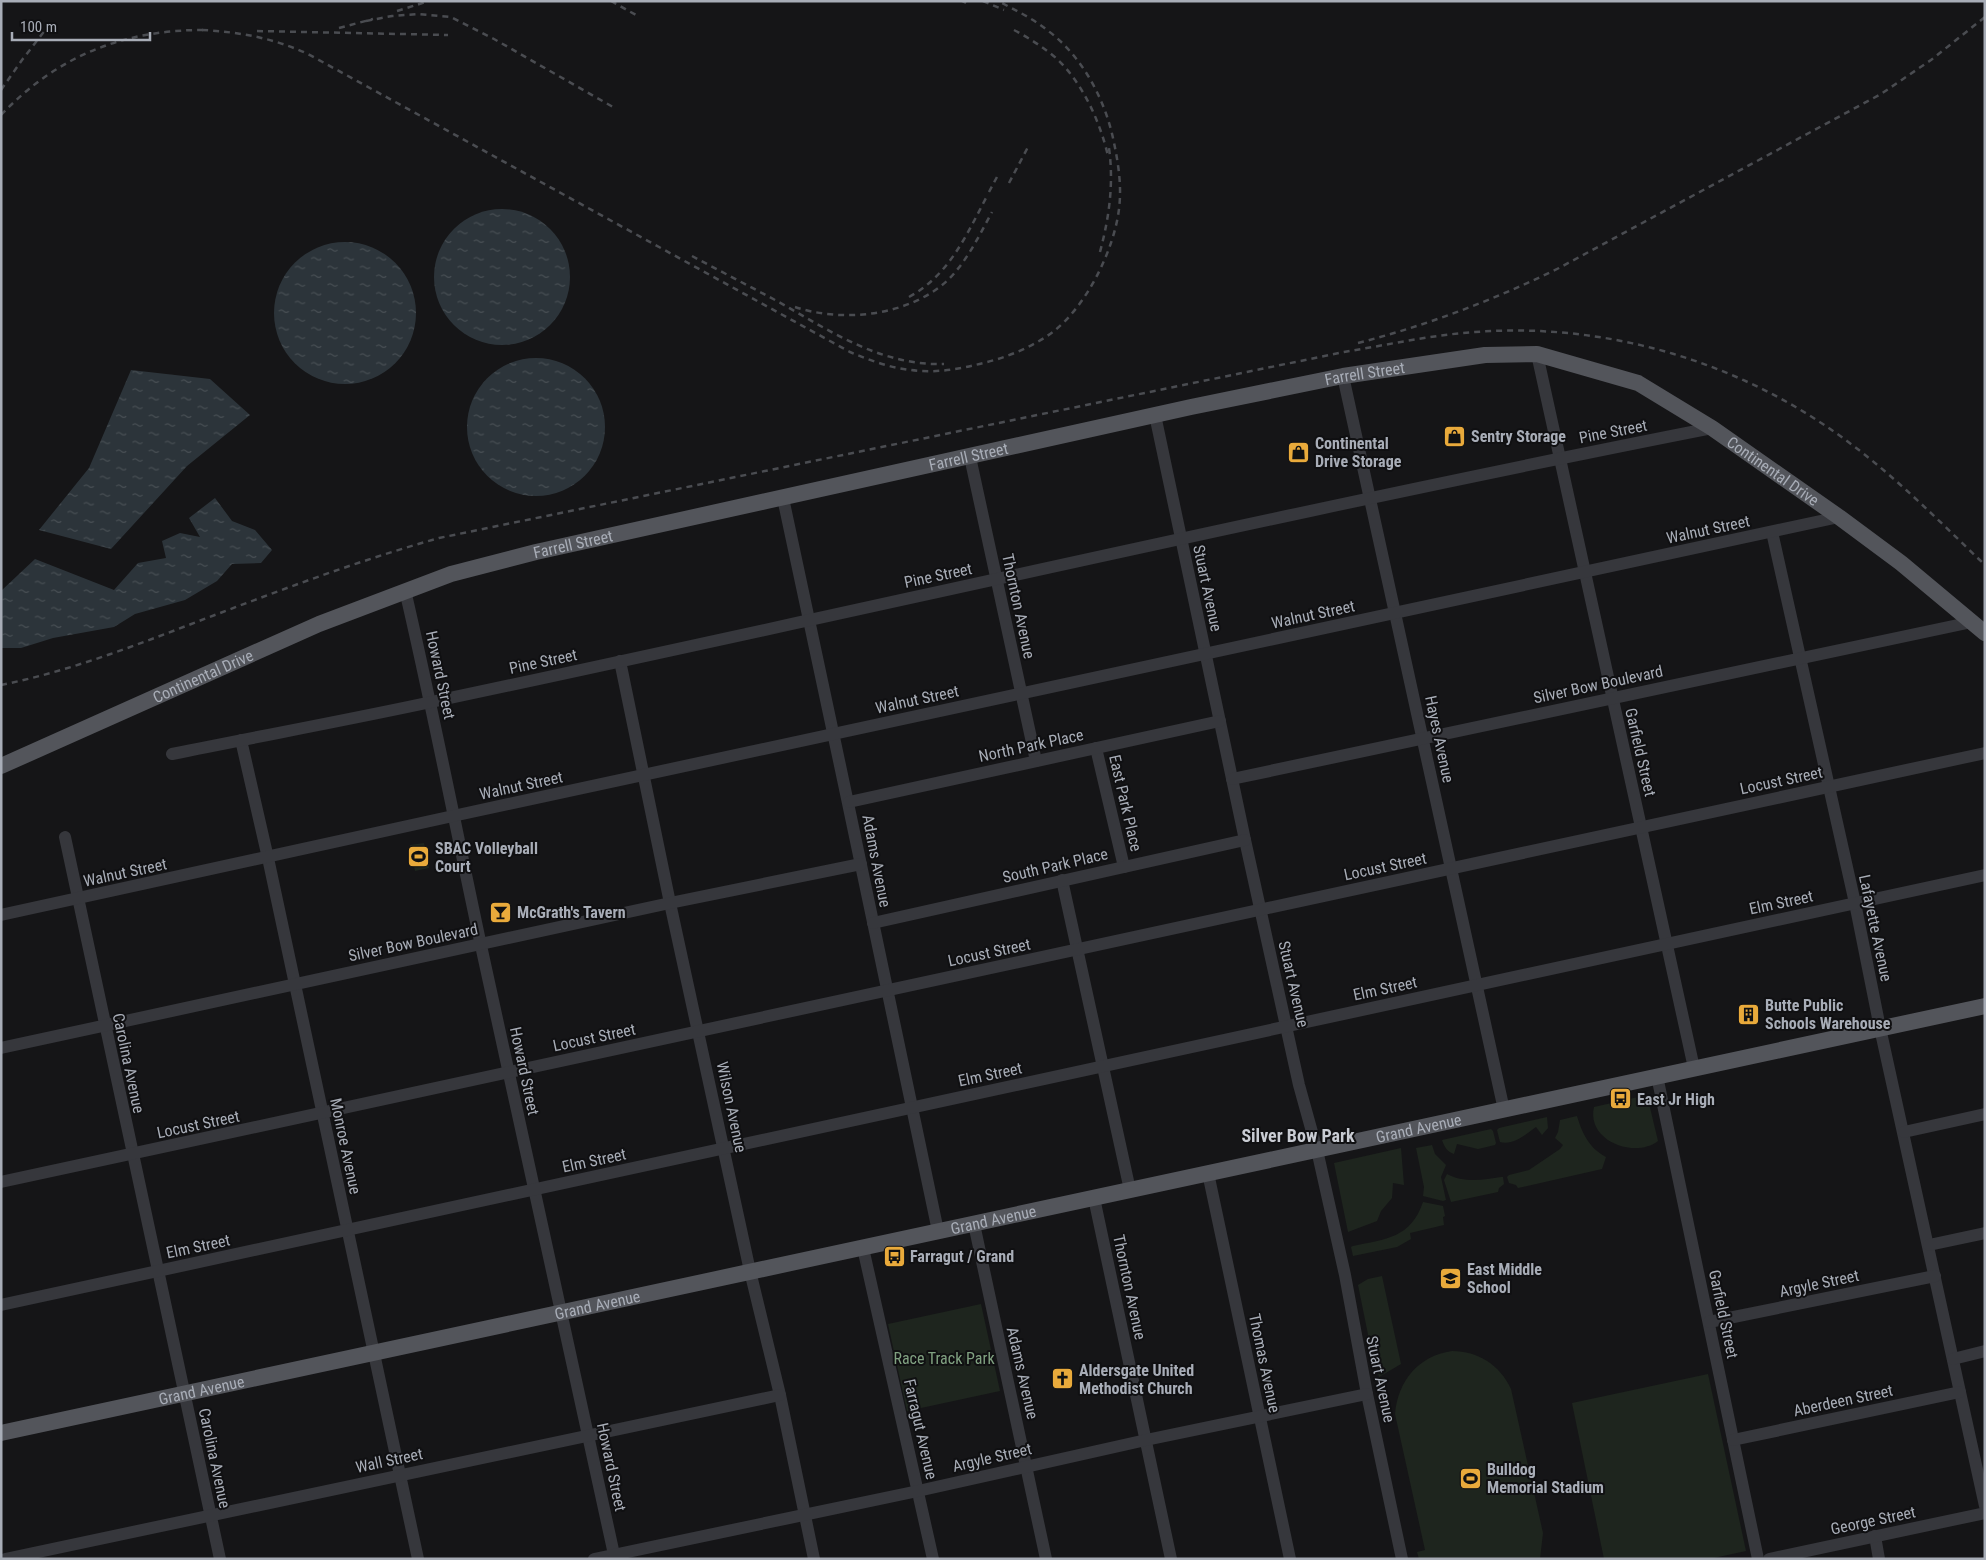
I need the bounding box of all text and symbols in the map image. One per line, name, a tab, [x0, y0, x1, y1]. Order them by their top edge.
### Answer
scale bar	[12, 10, 150, 42]
text: 100 m	[20, 18, 57, 36]
street label: Farrell Street	[1323, 358, 1406, 390]
street label: Pine Street	[1577, 416, 1649, 447]
shop icon: Sentry Storage	[1443, 424, 1467, 448]
place label: Sentry Storage	[1471, 427, 1566, 446]
street label: Continental Drive	[1723, 432, 1822, 510]
place label: Continental Drive Storage	[1315, 434, 1402, 471]
street label: Farrell Street	[927, 439, 1010, 475]
shop icon: Continental Drive Storage	[1287, 440, 1311, 464]
street label: Walnut Street	[1665, 511, 1752, 548]
street label: Farrell Street	[532, 526, 615, 562]
street label: Stuart Avenue	[1189, 543, 1226, 633]
street label: Thornton Avenue	[998, 552, 1039, 660]
street label: Pine Street	[902, 559, 974, 592]
street label: Walnut Street	[1270, 596, 1357, 633]
street label: Howard Street	[422, 629, 459, 721]
street label: Pine Street	[507, 645, 579, 678]
street label: Continental Drive	[150, 646, 256, 707]
street label: Silver Bow Boulevard	[1532, 661, 1665, 707]
street label: Walnut Street	[874, 681, 961, 718]
street label: Hayes Avenue	[1421, 694, 1458, 784]
street label: Garfield Street	[1621, 706, 1660, 798]
street label: North Park Place	[977, 725, 1085, 766]
street label: East Park Place	[1105, 753, 1146, 853]
street label: Locust Street	[1738, 762, 1824, 799]
street label: Walnut Street	[478, 767, 565, 804]
street label: Adams Avenue	[858, 813, 895, 909]
place label: SBAC Volleyball Court	[435, 839, 538, 876]
street label: South Park Place	[1001, 844, 1110, 887]
sports icon: SBAC Volleyball Court	[407, 845, 431, 869]
street label: Locust Street	[1342, 848, 1428, 885]
street label: Walnut Street	[82, 854, 169, 891]
street label: Lafayette Avenue	[1855, 873, 1896, 983]
street label: Elm Street	[1747, 886, 1815, 919]
bar icon: McGrath's Tavern	[489, 900, 513, 924]
place label: McGrath's Tavern	[517, 903, 626, 922]
street label: Silver Bow Boulevard	[347, 919, 480, 965]
street label: Locust Street	[946, 934, 1032, 971]
street label: Stuart Avenue	[1274, 939, 1313, 1029]
street label: Elm Street	[1351, 972, 1419, 1005]
place label: Butte Public Schools Warehouse	[1765, 996, 1891, 1033]
building icon: Butte Public Schools Warehouse	[1737, 1002, 1761, 1026]
street label: Carolina Avenue	[109, 1011, 148, 1115]
street label: Locust Street	[551, 1019, 637, 1056]
street label: Howard Street	[506, 1025, 543, 1117]
street label: Elm Street	[956, 1058, 1024, 1091]
street label: Wilson Avenue	[713, 1060, 750, 1154]
bus stop icon: East Jr High	[1609, 1087, 1633, 1111]
place label: East Jr High	[1637, 1090, 1715, 1109]
street label: Monroe Avenue	[326, 1096, 365, 1196]
street label: Locust Street	[155, 1106, 241, 1143]
street label: Grand Avenue	[1374, 1110, 1463, 1147]
district label: Silver Bow Park	[1241, 1125, 1355, 1146]
street label: Elm Street	[560, 1144, 628, 1177]
street label: Grand Avenue	[949, 1201, 1038, 1238]
street label: Elm Street	[164, 1230, 232, 1263]
street label: Thornton Avenue	[1109, 1233, 1150, 1341]
bus stop icon: Farragut / Grand	[882, 1244, 906, 1268]
place label: Farragut / Grand	[910, 1247, 1014, 1266]
place label: East Middle School	[1467, 1260, 1542, 1297]
school or university icon: East Middle School	[1439, 1266, 1463, 1290]
street label: Argyle Street	[1778, 1266, 1861, 1301]
street label: Garfield Street	[1705, 1268, 1742, 1360]
street label: Grand Avenue	[553, 1287, 642, 1324]
street label: Thomas Avenue	[1245, 1312, 1284, 1414]
street label: Adams Avenue	[1003, 1325, 1042, 1421]
street label: Stuart Avenue	[1362, 1334, 1399, 1424]
park label: Race Track Park	[893, 1349, 995, 1368]
place label: Aldersgate United Methodist Church	[1079, 1361, 1194, 1398]
church icon: Aldersgate United Methodist Church	[1051, 1367, 1075, 1391]
street label: Grand Avenue	[157, 1372, 246, 1409]
street label: Farragut Avenue	[900, 1377, 941, 1481]
street label: Aberdeen Street	[1792, 1381, 1895, 1420]
street label: Carolina Avenue	[195, 1406, 234, 1510]
street label: Howard Street	[593, 1421, 630, 1513]
street label: Argyle Street	[951, 1439, 1034, 1476]
street label: Wall Street	[354, 1444, 425, 1477]
place label: Bulldog Memorial Stadium	[1487, 1460, 1604, 1497]
sports icon: Bulldog Memorial Stadium	[1459, 1466, 1483, 1490]
street label: George Street	[1829, 1502, 1918, 1539]

